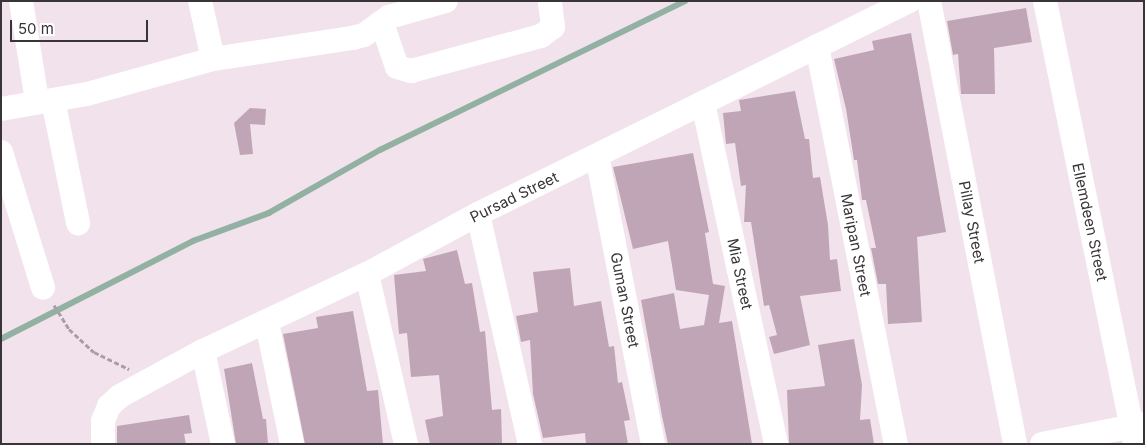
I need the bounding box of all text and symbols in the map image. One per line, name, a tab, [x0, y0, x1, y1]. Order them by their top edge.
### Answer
scale bar	[12, 10, 150, 42]
text: 50 m	[18, 19, 54, 38]
street label: Ellemdeen Street	[1069, 161, 1111, 283]
street label: Pursad Street	[467, 168, 561, 226]
street label: Pillay Street	[955, 179, 989, 265]
street label: Maripan Street	[837, 192, 875, 298]
street label: Mia Street	[724, 237, 756, 311]
street label: Guman Street	[607, 251, 643, 349]

